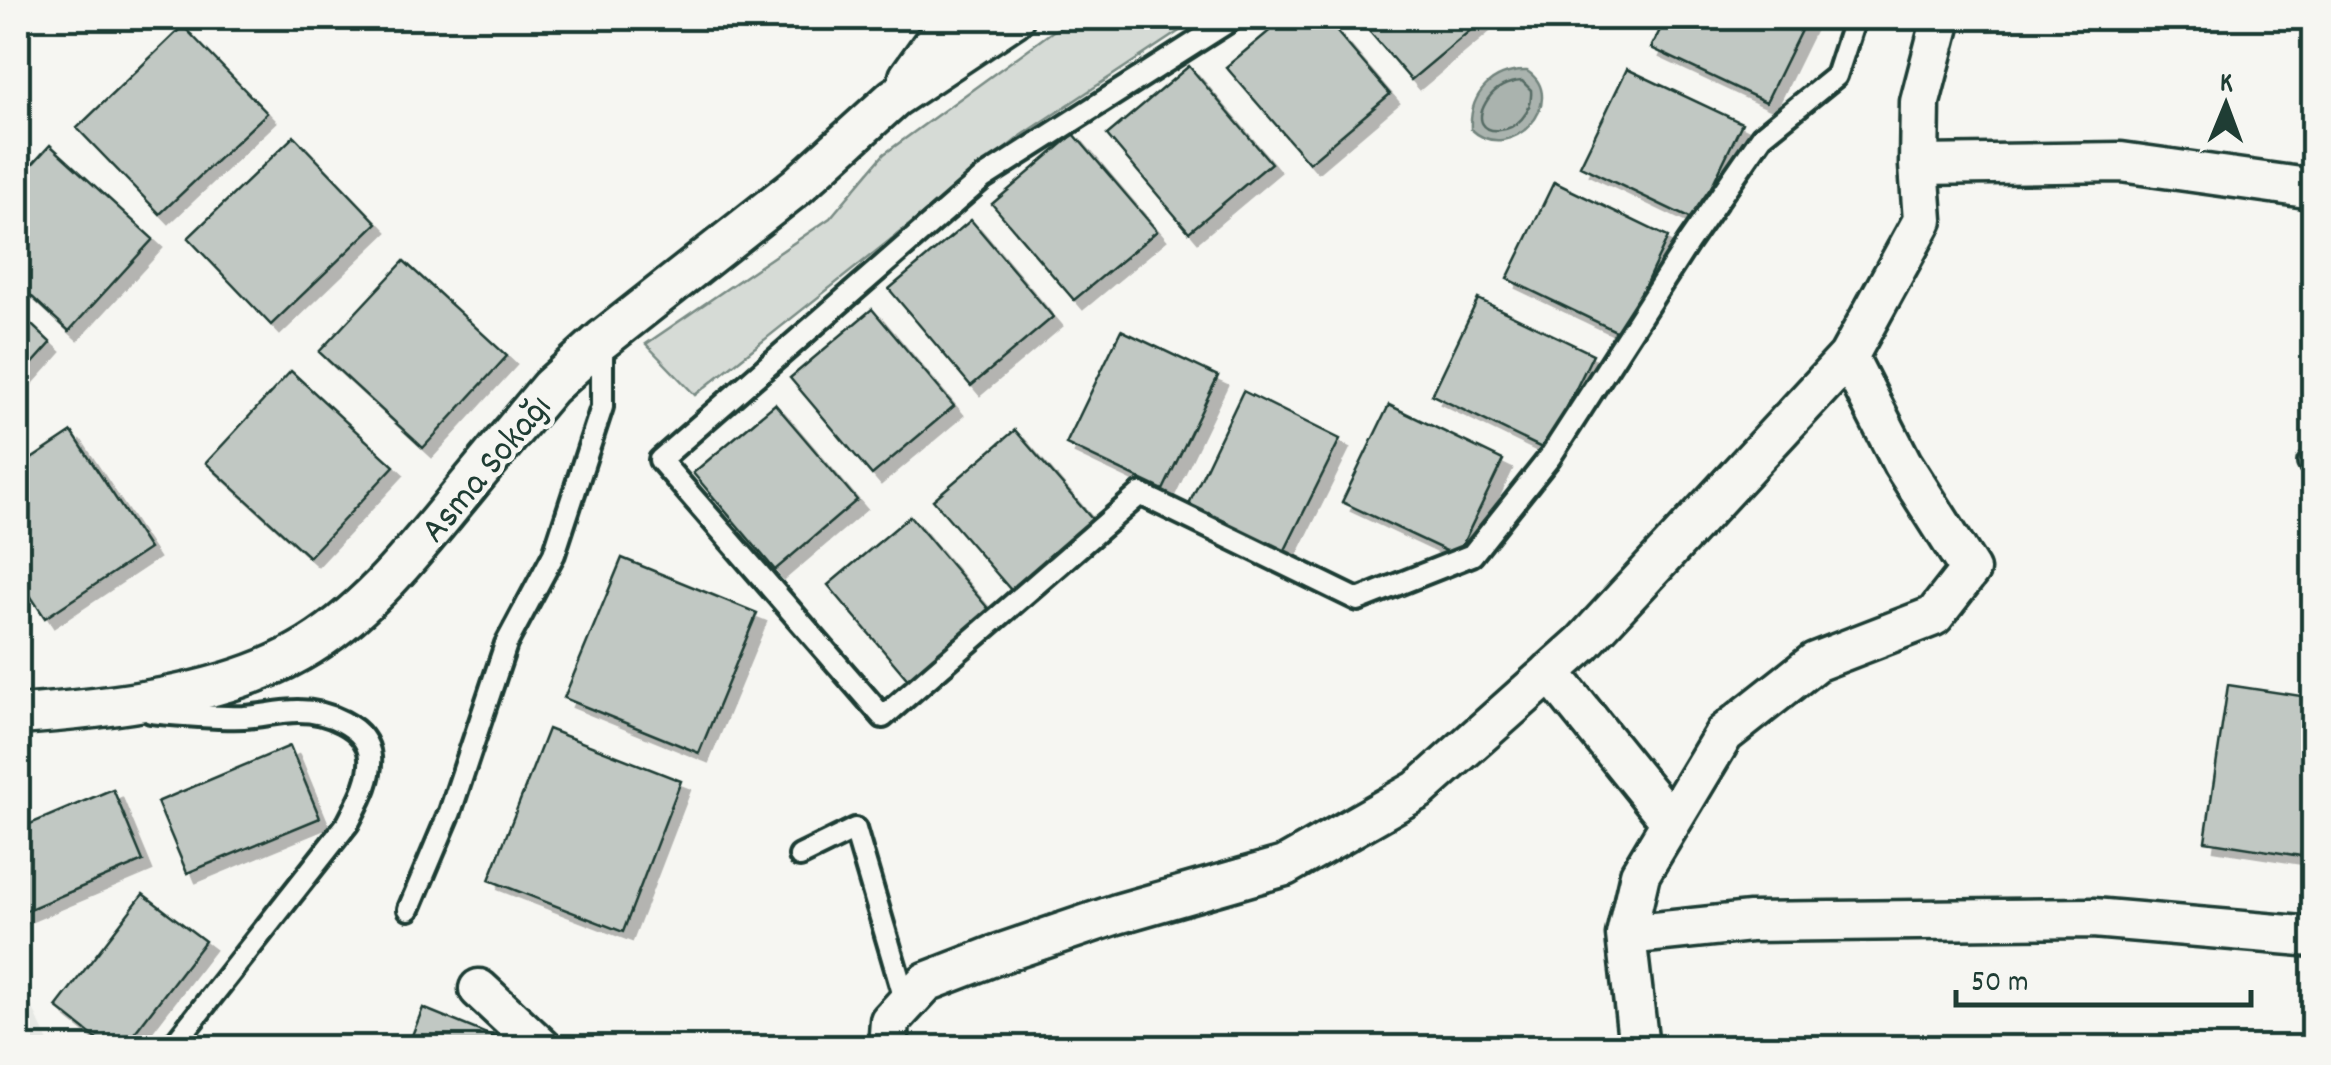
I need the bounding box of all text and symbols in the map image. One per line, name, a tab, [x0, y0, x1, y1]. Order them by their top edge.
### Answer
north arrow	[2176, 55, 2276, 155]
text: K	[2220, 65, 2233, 105]
street label: Asma Sokağı	[409, 384, 567, 557]
scale bar	[1956, 945, 2251, 1007]
text: 50 m	[1971, 963, 2029, 1006]

